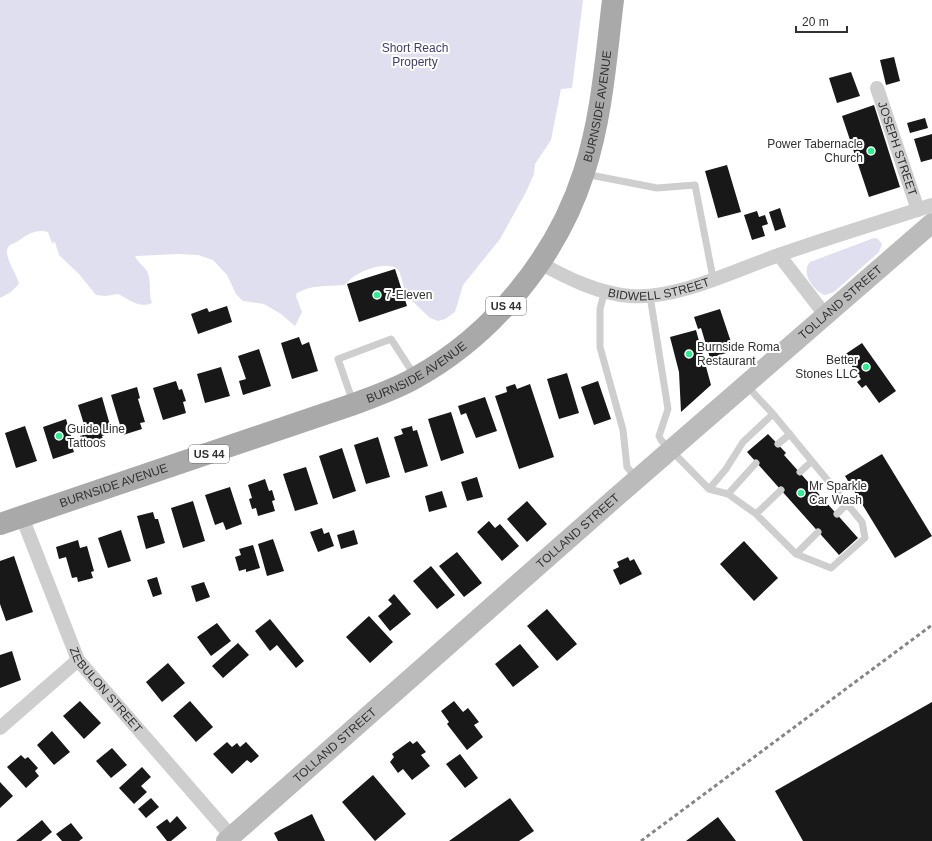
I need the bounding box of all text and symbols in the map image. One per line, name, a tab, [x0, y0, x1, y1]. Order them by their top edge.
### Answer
scale bar	[796, 8, 847, 34]
text: 20 m	[802, 15, 829, 29]
park label: Short Reach Property	[382, 41, 448, 69]
street label: BURNSIDE AVENUE	[580, 50, 614, 164]
street label: JOSEPH STREET	[875, 100, 920, 198]
place label: Power Tabernacle Church	[767, 137, 863, 165]
marker: Power Tabernacle Church	[866, 146, 876, 156]
street label: TOLLAND STREET	[796, 262, 885, 343]
street label: BIDWELL STREET	[607, 275, 712, 304]
place label: 7-Eleven	[385, 288, 432, 302]
marker: 7-Eleven	[372, 290, 382, 300]
road number: US 44	[486, 297, 526, 315]
street label: BURNSIDE AVENUE	[364, 339, 469, 406]
place label: Burnside Roma Restaurant	[697, 340, 780, 368]
marker: Burnside Roma Restaurant	[684, 349, 694, 359]
place label: Better Stones LLC	[795, 353, 858, 381]
marker: Better Stones LLC	[861, 362, 871, 372]
place label: Guide Line Tattoos	[67, 422, 125, 450]
marker: Guide Line Tattoos	[54, 431, 64, 441]
road number: US 44	[189, 445, 229, 463]
street label: BURNSIDE AVENUE	[58, 461, 170, 510]
place label: Mr Sparkle Car Wash	[809, 479, 867, 507]
marker: Mr Sparkle Car Wash	[796, 488, 806, 498]
street label: TOLLAND STREET	[533, 490, 623, 571]
street label: ZEBULON STREET	[67, 645, 145, 736]
street label: TOLLAND STREET	[290, 704, 380, 785]

